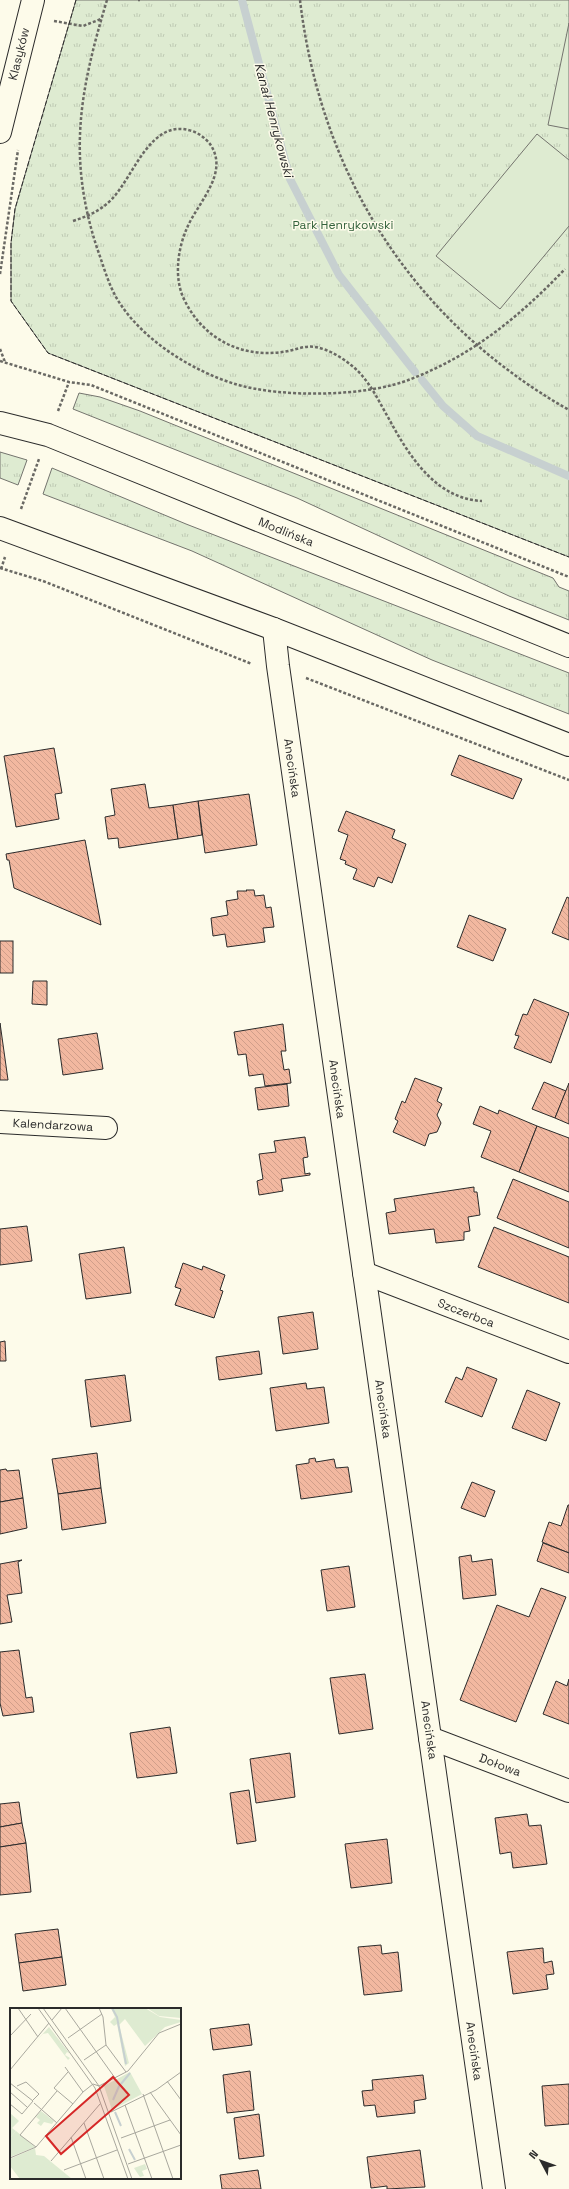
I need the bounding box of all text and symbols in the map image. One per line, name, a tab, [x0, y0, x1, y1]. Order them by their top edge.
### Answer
street label: Klasyków	[5, 26, 33, 82]
water label: Kanał Henrykowski	[251, 61, 298, 181]
park label: Park Henrykowski	[293, 217, 394, 233]
street label: Modlińska	[256, 514, 316, 550]
street label: Anecińska	[280, 738, 304, 798]
street label: Anecińska	[325, 1059, 349, 1119]
street label: Kalendarzowa	[12, 1115, 94, 1135]
street label: Szczerbca	[435, 1295, 497, 1331]
street label: Anecińska	[371, 1379, 395, 1439]
street label: Anecińska	[417, 1700, 441, 1760]
street label: Dołowa	[477, 1750, 523, 1780]
inset map	[10, 2008, 181, 2179]
street label: Anecińska	[462, 2021, 486, 2081]
north arrow	[521, 2141, 561, 2181]
text: N	[526, 2147, 541, 2162]

